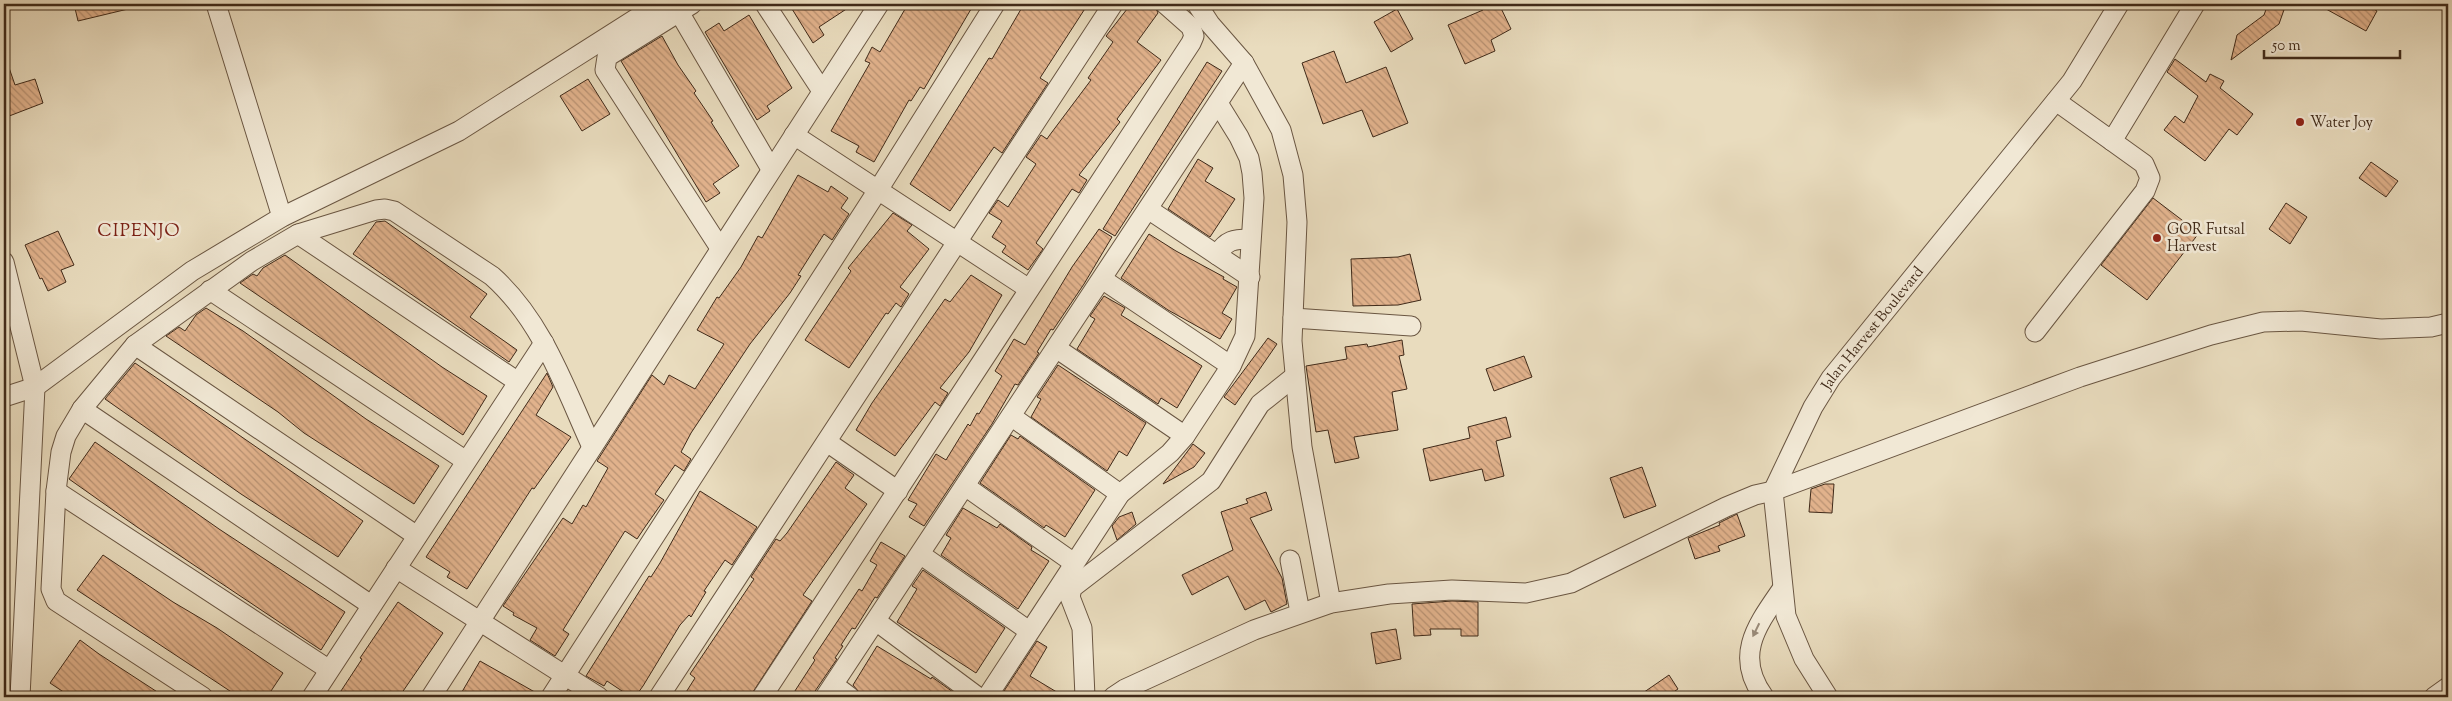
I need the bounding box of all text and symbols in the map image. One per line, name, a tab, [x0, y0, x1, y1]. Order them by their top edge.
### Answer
scale bar	[2264, 28, 2401, 60]
text: 50 m	[2271, 36, 2301, 57]
place label: Water Joy	[2310, 113, 2374, 134]
marker: Water Joy	[2294, 116, 2306, 128]
district label: CIPENJO	[97, 219, 181, 245]
place label: GOR Futsal Harvest	[2167, 220, 2245, 258]
marker: GOR Futsal Harvest	[2151, 232, 2163, 244]
street label: Jalan Harvest Boulevard	[1816, 262, 1930, 395]
one-way arrow	[1752, 622, 1760, 637]

